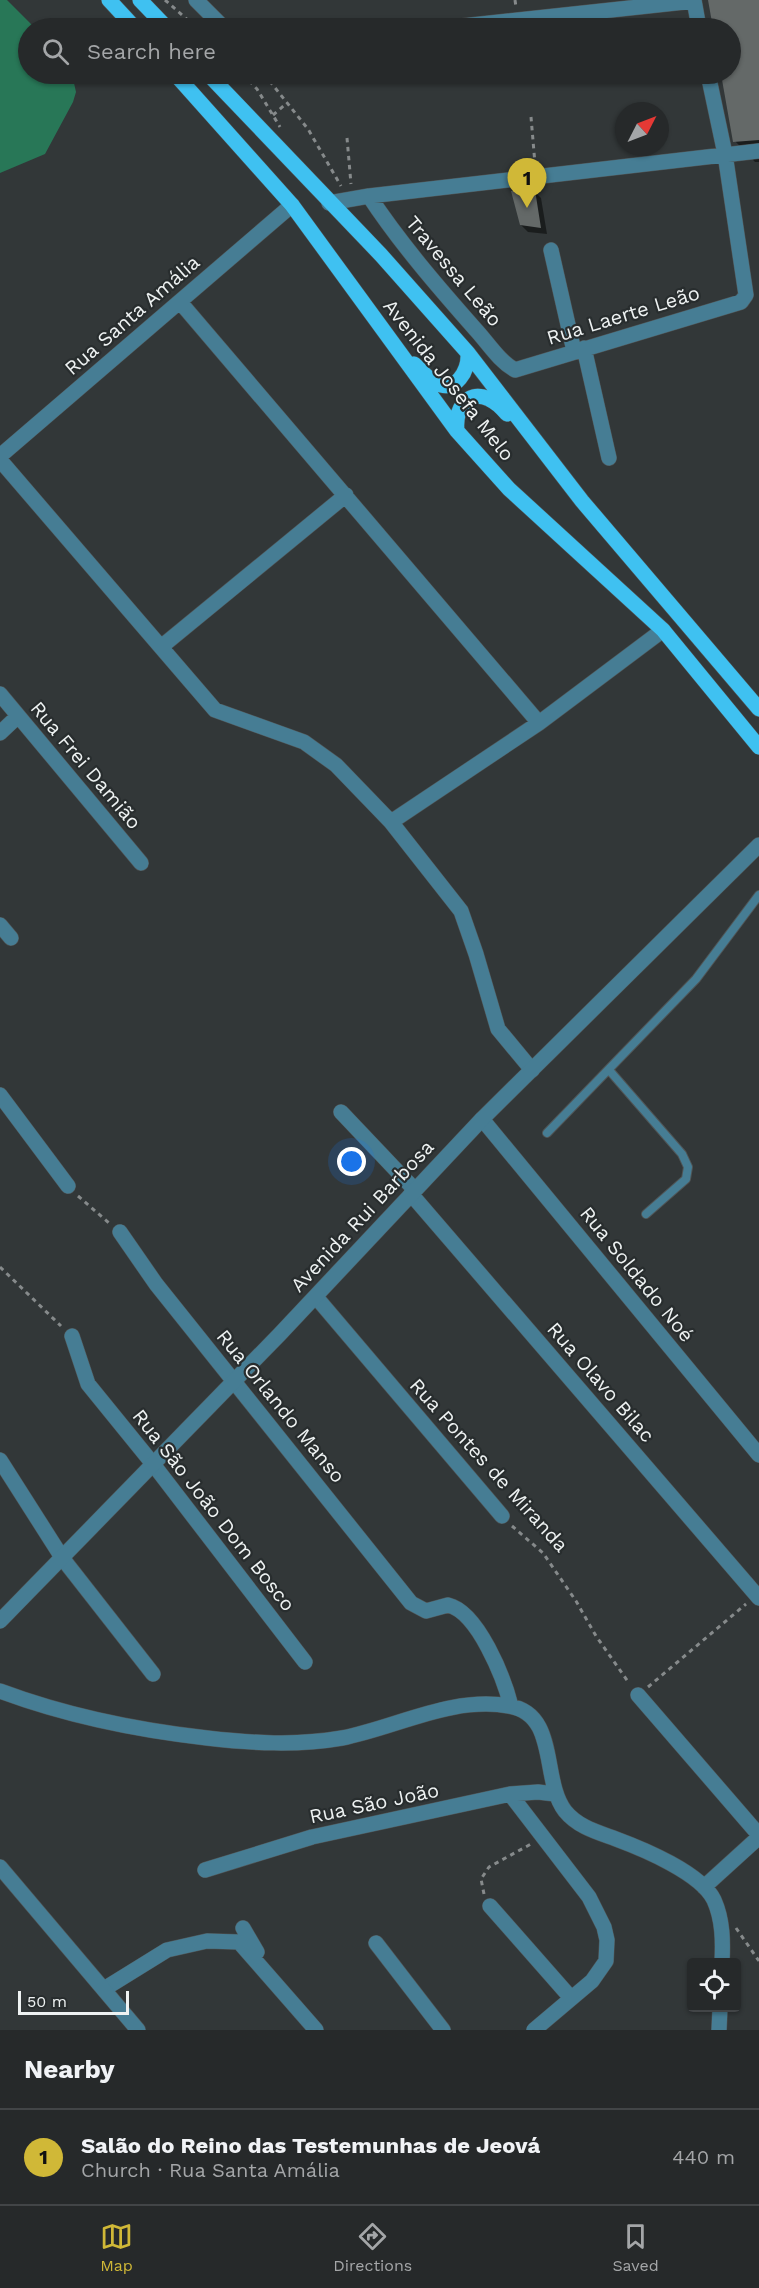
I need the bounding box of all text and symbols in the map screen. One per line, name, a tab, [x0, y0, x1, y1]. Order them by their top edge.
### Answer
search box	[18, 18, 741, 84]
icon: search	[39, 35, 72, 68]
text: Search here	[87, 39, 216, 64]
north arrow	[615, 102, 669, 156]
pin: 1	[508, 158, 546, 208]
street label: Travessa Leão	[401, 211, 507, 331]
street label: Rua Santa Amália	[60, 250, 204, 380]
street label: Rua Laerte Leão	[544, 280, 702, 350]
street label: Avenida Josefa Melo	[378, 294, 520, 466]
street label: Rua Frei Damião	[26, 696, 146, 834]
street label: Avenida Rui Barbosa	[285, 1135, 439, 1297]
your location	[337, 1147, 366, 1176]
street label: Rua Soldado Noé	[575, 1201, 699, 1347]
street label: Rua Olavo Bilac	[542, 1317, 660, 1447]
street label: Rua Orlando Manso	[212, 1324, 350, 1488]
street label: Rua Pontes de Miranda	[405, 1373, 573, 1557]
street label: Rua São João Dom Bosco	[128, 1404, 300, 1616]
street label: Rua São João	[307, 1778, 441, 1828]
map controls	[687, 1958, 741, 2012]
button: locate	[687, 1958, 741, 2012]
scale bar	[18, 1988, 129, 2016]
text: 50 m	[27, 1992, 67, 2011]
text: Nearby	[24, 2054, 115, 2084]
text: Salão do Reino das Testemunhas de Jeová	[81, 2133, 540, 2158]
text: 1	[39, 2145, 48, 2169]
text: 440 m	[672, 2145, 735, 2169]
text: Church · Rua Santa Amália	[81, 2158, 340, 2182]
tab: Map	[100, 2220, 133, 2275]
tab: Directions	[333, 2220, 412, 2275]
tab: Saved	[612, 2220, 659, 2275]

